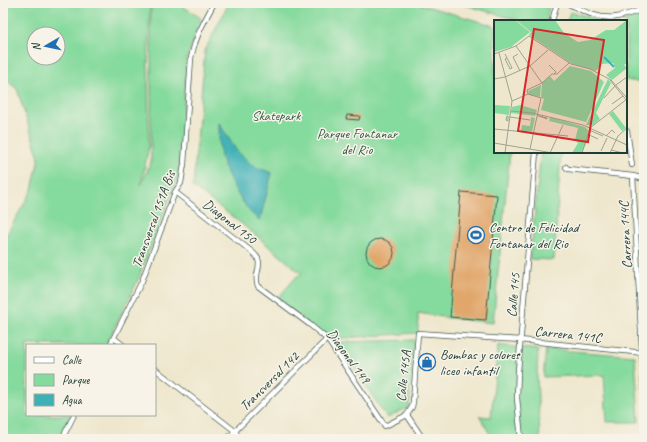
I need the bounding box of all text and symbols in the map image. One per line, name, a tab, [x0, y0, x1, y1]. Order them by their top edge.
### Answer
inset map	[494, 20, 627, 153]
north arrow	[26, 26, 66, 66]
text: N	[28, 41, 44, 52]
park label: Skatepark	[252, 107, 301, 124]
park label: Parque Fontanar del Rio	[317, 125, 398, 158]
street label: Transversal 151A Bis	[128, 167, 179, 270]
street label: Diagonal 150	[199, 195, 261, 249]
street label: Carrera 144C	[615, 200, 636, 269]
place label: Centro de Felicidad Fontanar del Rio	[489, 219, 581, 252]
sports icon: Centro de Felicidad Fontanar del Rio	[466, 225, 486, 245]
street label: Calle 145	[503, 272, 524, 318]
street label: Carrera 141C	[534, 323, 604, 347]
street label: Diagonal 149	[323, 326, 375, 388]
legend	[26, 344, 156, 416]
place label: Bombas y colores liceo infantil	[440, 346, 521, 379]
street label: Transversal 142	[236, 347, 304, 415]
street label: Calle 145A	[392, 349, 415, 402]
text: Calle	[62, 352, 82, 368]
shop icon: Bombas y colores liceo infantil	[417, 352, 437, 372]
text: Parque	[62, 372, 91, 388]
text: Agua	[62, 392, 83, 408]

